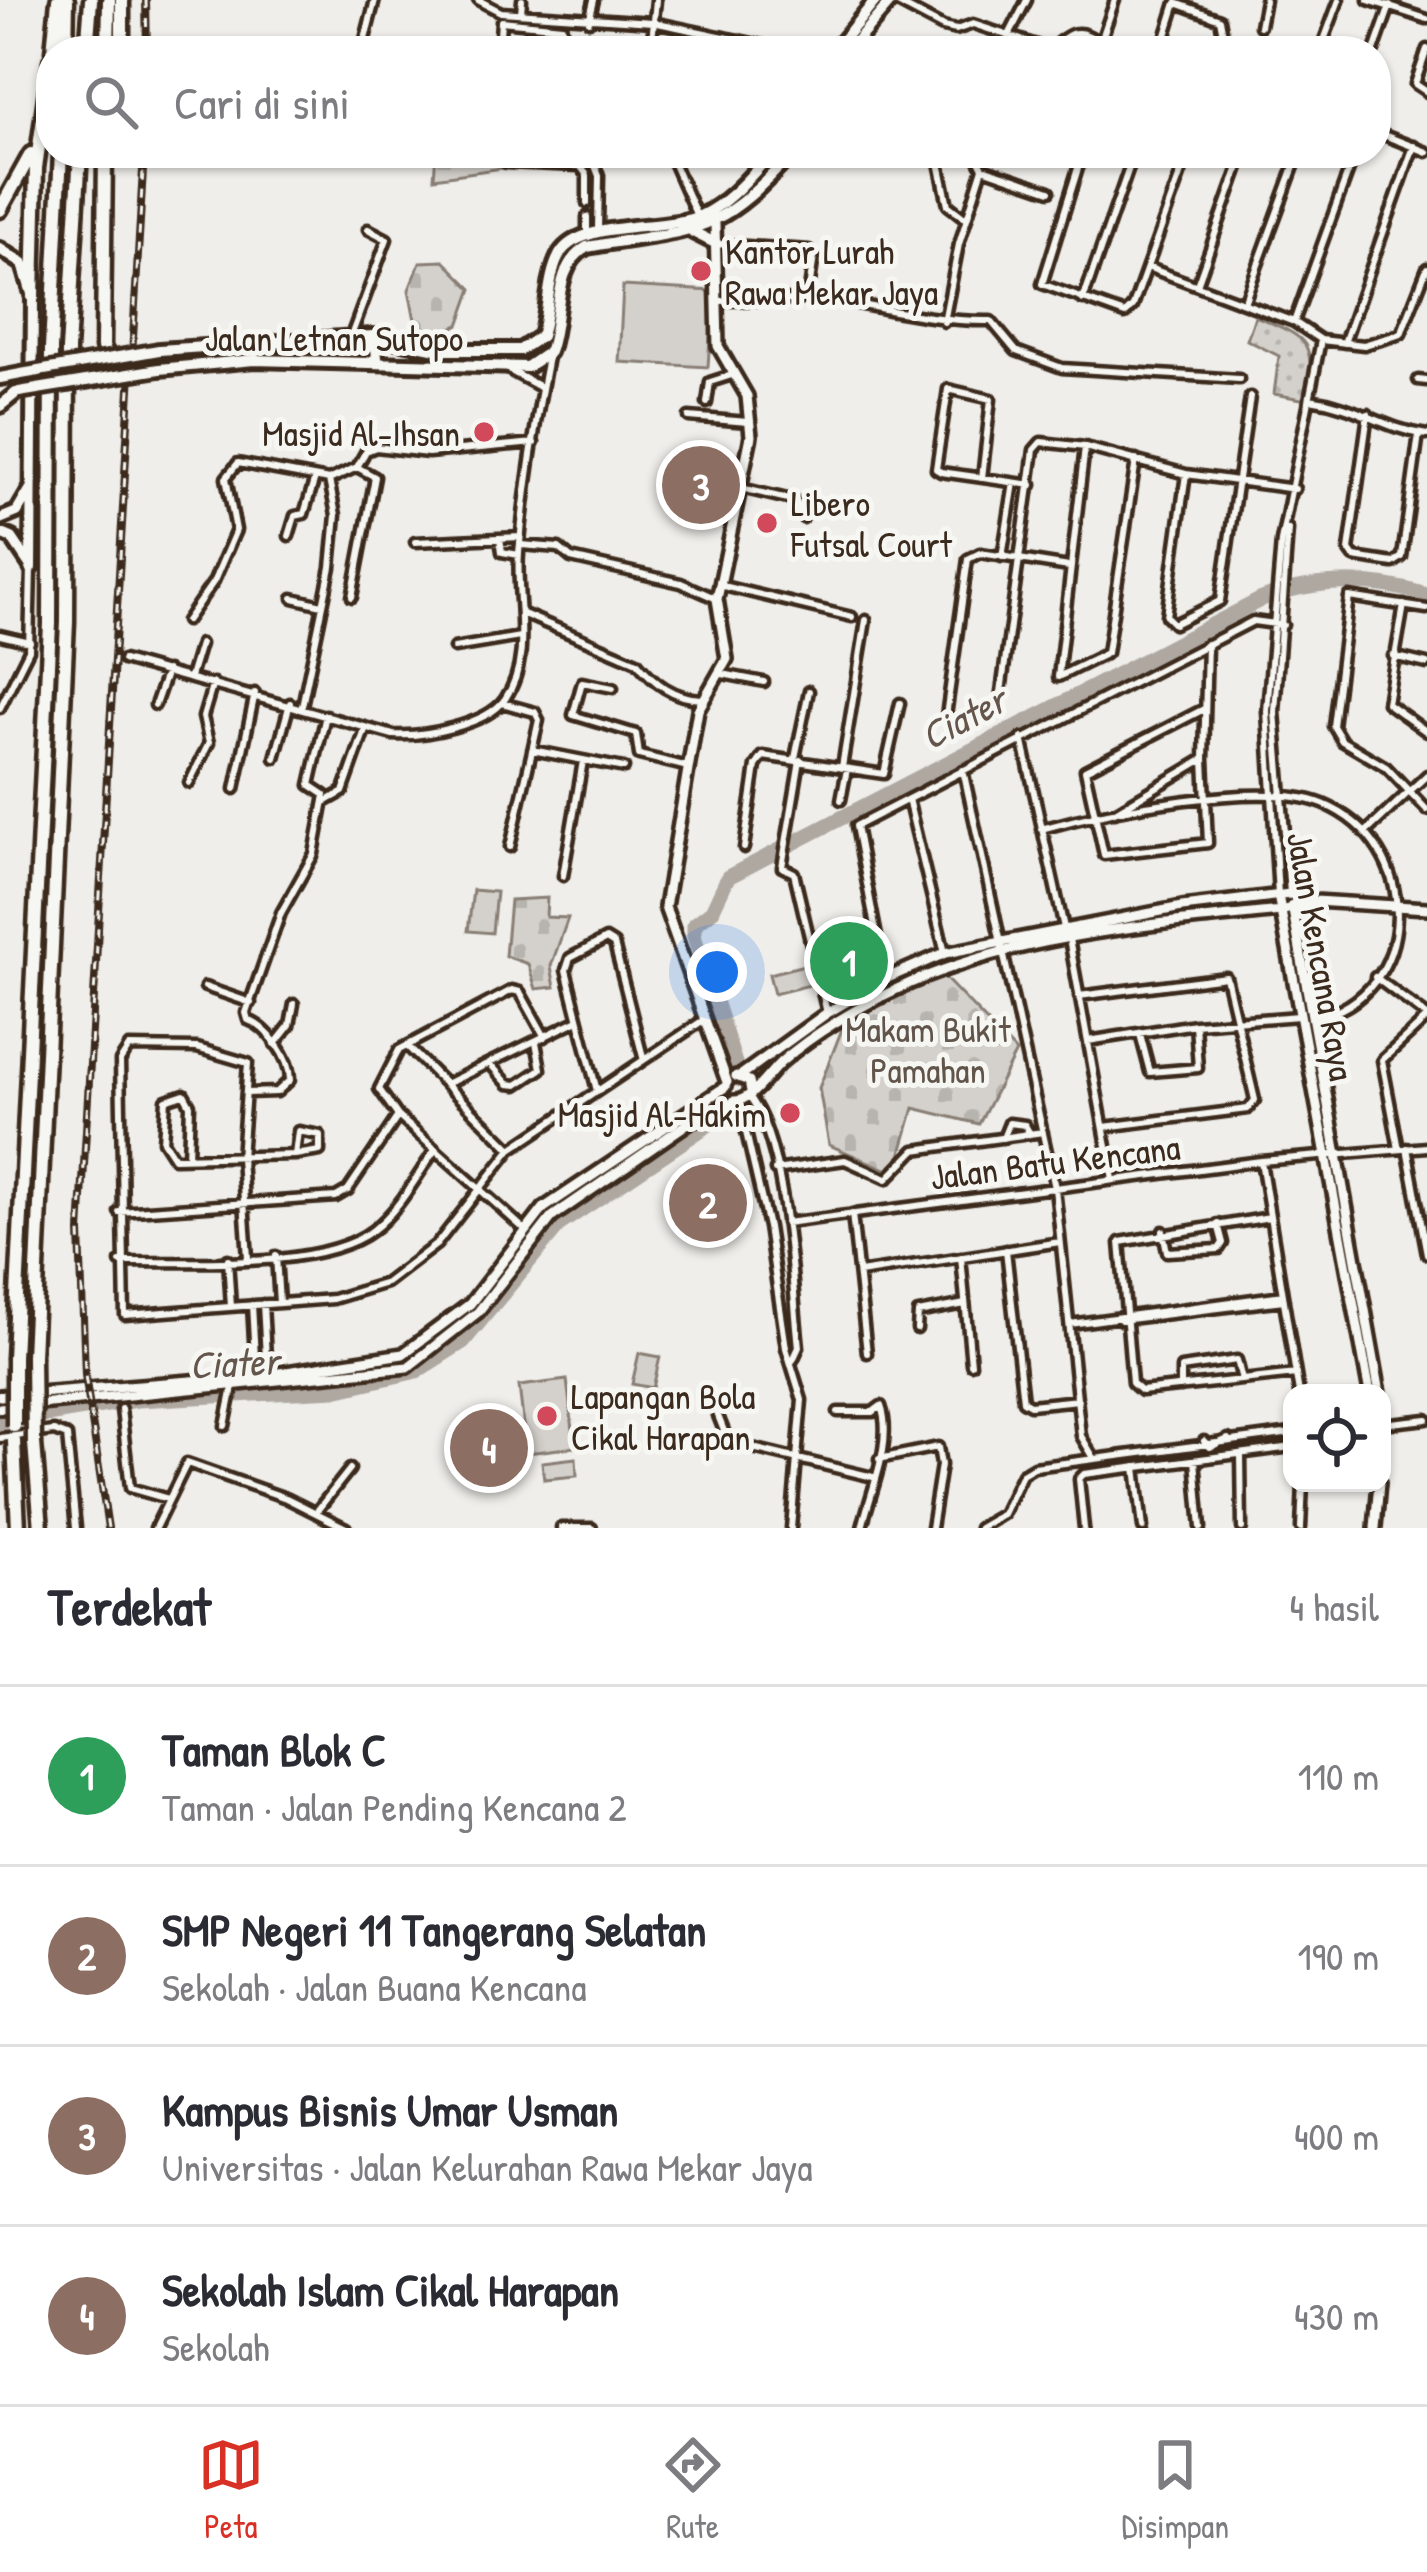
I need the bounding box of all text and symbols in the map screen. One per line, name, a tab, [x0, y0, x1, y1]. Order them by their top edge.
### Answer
search box	[36, 36, 1391, 168]
icon: search	[78, 69, 144, 135]
text: Cari di sini	[174, 72, 350, 133]
place label: Kantor Lurah Rawa Mekar Jaya	[725, 226, 938, 316]
marker: Kantor Lurah Rawa Mekar Jaya	[688, 258, 714, 284]
street label: Jalan Letnan Sutopo	[205, 313, 463, 362]
place label: Masjid Al-Ihsan	[262, 408, 460, 457]
marker: Masjid Al-Ihsan	[471, 419, 497, 445]
pin: 3	[662, 440, 740, 530]
place label: Libero Futsal Court	[790, 478, 953, 568]
marker: Libero Futsal Court	[754, 510, 780, 536]
water label: Ciater	[911, 671, 1018, 761]
street label: Jalan Kencana Raya	[1276, 828, 1368, 1084]
pin: 1	[810, 916, 888, 1006]
your location	[687, 942, 747, 1002]
park label: Makam Bukit Pamahan	[845, 1004, 1011, 1094]
place label: Masjid Al-Hakim	[558, 1089, 766, 1138]
marker: Masjid Al-Hakim	[777, 1100, 803, 1126]
street label: Jalan Batu Kencana	[927, 1121, 1183, 1201]
pin: 2	[669, 1158, 747, 1248]
water label: Ciater	[188, 1333, 284, 1391]
place label: Lapangan Bola Cikal Harapan	[571, 1371, 755, 1461]
map controls	[1283, 1384, 1391, 1492]
button: locate	[1283, 1384, 1391, 1492]
pin: 4	[450, 1403, 528, 1493]
marker: Lapangan Bola Cikal Harapan	[534, 1403, 560, 1429]
text: Terdekat	[48, 1572, 211, 1641]
text: 4 hasil	[1290, 1580, 1379, 1633]
text: Taman Blok C	[162, 1719, 386, 1780]
text: 1	[80, 1749, 94, 1802]
text: 110 m	[1298, 1749, 1379, 1802]
text: Taman · Jalan Pending Kencana 2	[162, 1780, 627, 1833]
text: SMP Negeri 11 Tangerang Selatan	[162, 1899, 706, 1960]
text: 2	[78, 1929, 96, 1982]
text: 190 m	[1298, 1929, 1379, 1982]
text: Sekolah · Jalan Buana Kencana	[162, 1960, 587, 2013]
text: Kampus Bisnis Umar Usman	[162, 2079, 618, 2140]
text: 3	[78, 2109, 96, 2162]
text: 400 m	[1294, 2109, 1379, 2162]
text: Universitas · Jalan Kelurahan Rawa Mekar Jaya	[162, 2140, 813, 2193]
text: Sekolah Islam Cikal Harapan	[162, 2259, 619, 2320]
text: 4	[80, 2289, 94, 2342]
text: 430 m	[1294, 2289, 1379, 2342]
text: Sekolah	[162, 2320, 269, 2373]
tab: Peta	[198, 2432, 264, 2548]
tab: Rute	[660, 2432, 726, 2548]
tab: Disimpan	[1121, 2432, 1229, 2548]

